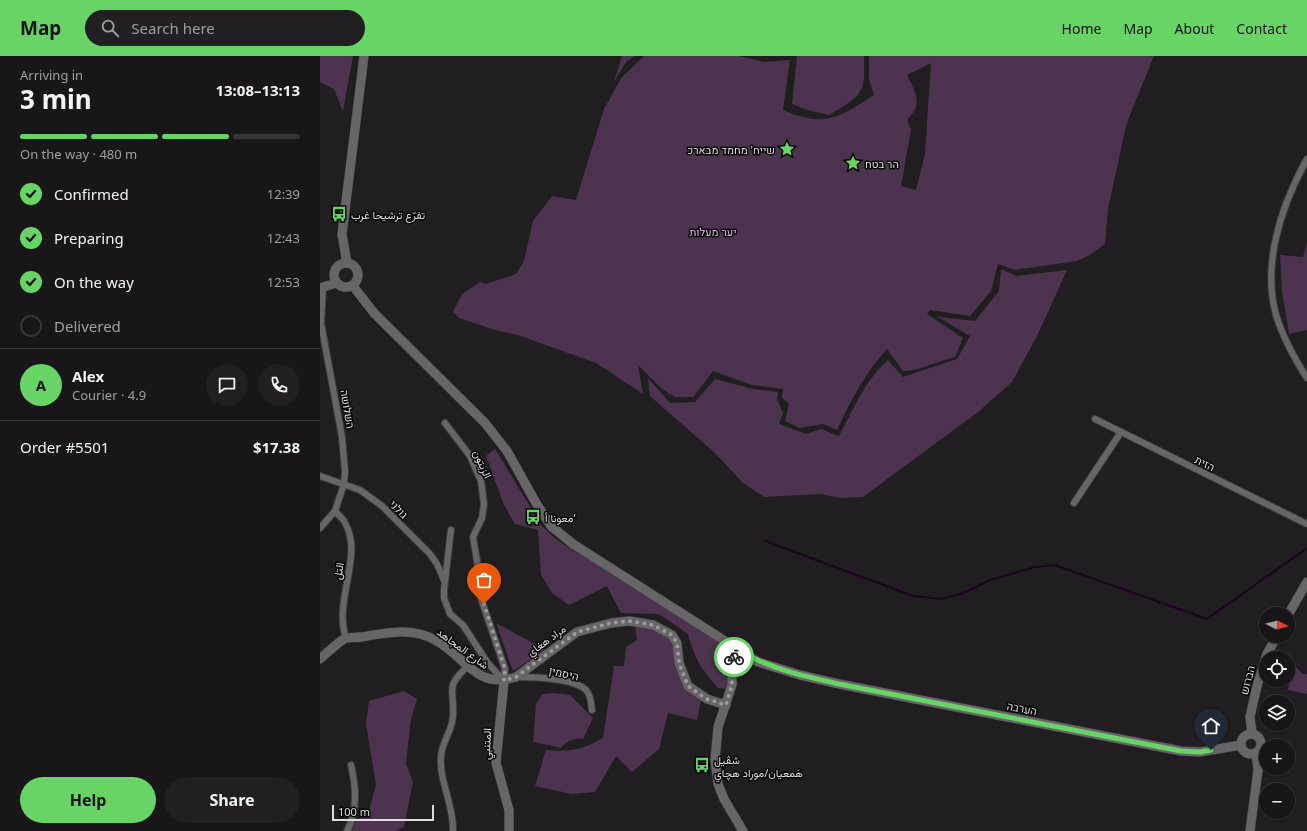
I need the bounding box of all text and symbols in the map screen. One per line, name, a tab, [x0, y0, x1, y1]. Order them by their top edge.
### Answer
search box	[85, 10, 365, 46]
text: Map	[20, 15, 61, 41]
icon: search	[99, 17, 121, 39]
text: Search here	[131, 18, 215, 38]
text: Home	[1062, 19, 1101, 38]
text: Map	[1123, 19, 1153, 38]
text: About	[1175, 19, 1214, 38]
text: Contact	[1236, 19, 1287, 38]
text: Arriving in	[20, 66, 83, 84]
text: 13:08–13:13	[215, 80, 300, 100]
text: 3 min	[20, 81, 92, 117]
place icon: שייח' מחמד מבארכ	[778, 140, 796, 158]
place label: שייח' מחמד מבארכ	[687, 142, 775, 157]
text: On the way · 480 m	[20, 145, 137, 163]
place icon: הר בטח	[844, 154, 862, 172]
place label: הר בטח	[865, 156, 899, 171]
icon: check	[20, 183, 42, 205]
text: Confirmed	[54, 184, 129, 204]
text: 12:39	[267, 185, 300, 203]
bus stop icon: تفرّع ترشيحا غرب	[330, 205, 348, 223]
place label: تفرّع ترشيحا غرب	[351, 207, 426, 223]
park label: יער מעלות	[689, 224, 737, 239]
icon: check	[20, 227, 42, 249]
text: Preparing	[54, 228, 124, 248]
text: 12:43	[267, 229, 300, 247]
icon: check	[20, 271, 42, 293]
text: On the way	[54, 272, 134, 292]
text: 12:53	[267, 273, 300, 291]
text: Delivered	[54, 316, 121, 336]
button: chat	[206, 364, 248, 406]
button: phone	[258, 364, 300, 406]
text: Alex	[72, 366, 104, 386]
text: A	[36, 375, 46, 395]
text: Courier · 4.9	[72, 386, 146, 404]
street label: השלושה	[337, 388, 359, 430]
text: Order #5501	[20, 437, 109, 457]
text: $17.38	[253, 437, 300, 457]
street label: الزيتون	[470, 447, 496, 481]
street label: הזית	[1192, 452, 1218, 474]
street label: גולני	[386, 496, 412, 522]
bus stop icon: معونا أ‘	[524, 508, 542, 526]
place label: معونا أ‘	[545, 510, 575, 525]
street label: التل	[329, 561, 347, 581]
pin	[467, 563, 501, 604]
icon: bag	[473, 569, 495, 591]
north arrow	[1259, 607, 1295, 643]
map controls	[1259, 607, 1295, 819]
street label: مراد هغاي	[524, 621, 570, 662]
street label: شارع المجاهد	[433, 624, 492, 673]
courier	[714, 637, 754, 677]
icon: bike	[723, 646, 745, 668]
button: locate	[1259, 651, 1295, 687]
street label: היסמין	[548, 662, 580, 684]
street label: הברוש	[1236, 664, 1258, 696]
button: layers	[1259, 695, 1295, 731]
street label: הערבה	[1006, 698, 1038, 718]
pin	[1194, 709, 1228, 750]
icon: home	[1200, 715, 1222, 737]
street label: المتنبي	[478, 728, 497, 760]
button: +	[1259, 739, 1295, 775]
place label: شڤيل هَمعيان/موراد هچاي	[714, 752, 803, 783]
bus stop icon: شڤيل هَمعيان/موراد هچاي	[693, 756, 711, 774]
button: Help	[20, 777, 156, 823]
button: Share	[164, 777, 300, 823]
button: −	[1259, 783, 1295, 819]
scale bar	[332, 803, 434, 822]
text: 100 m	[338, 804, 370, 819]

